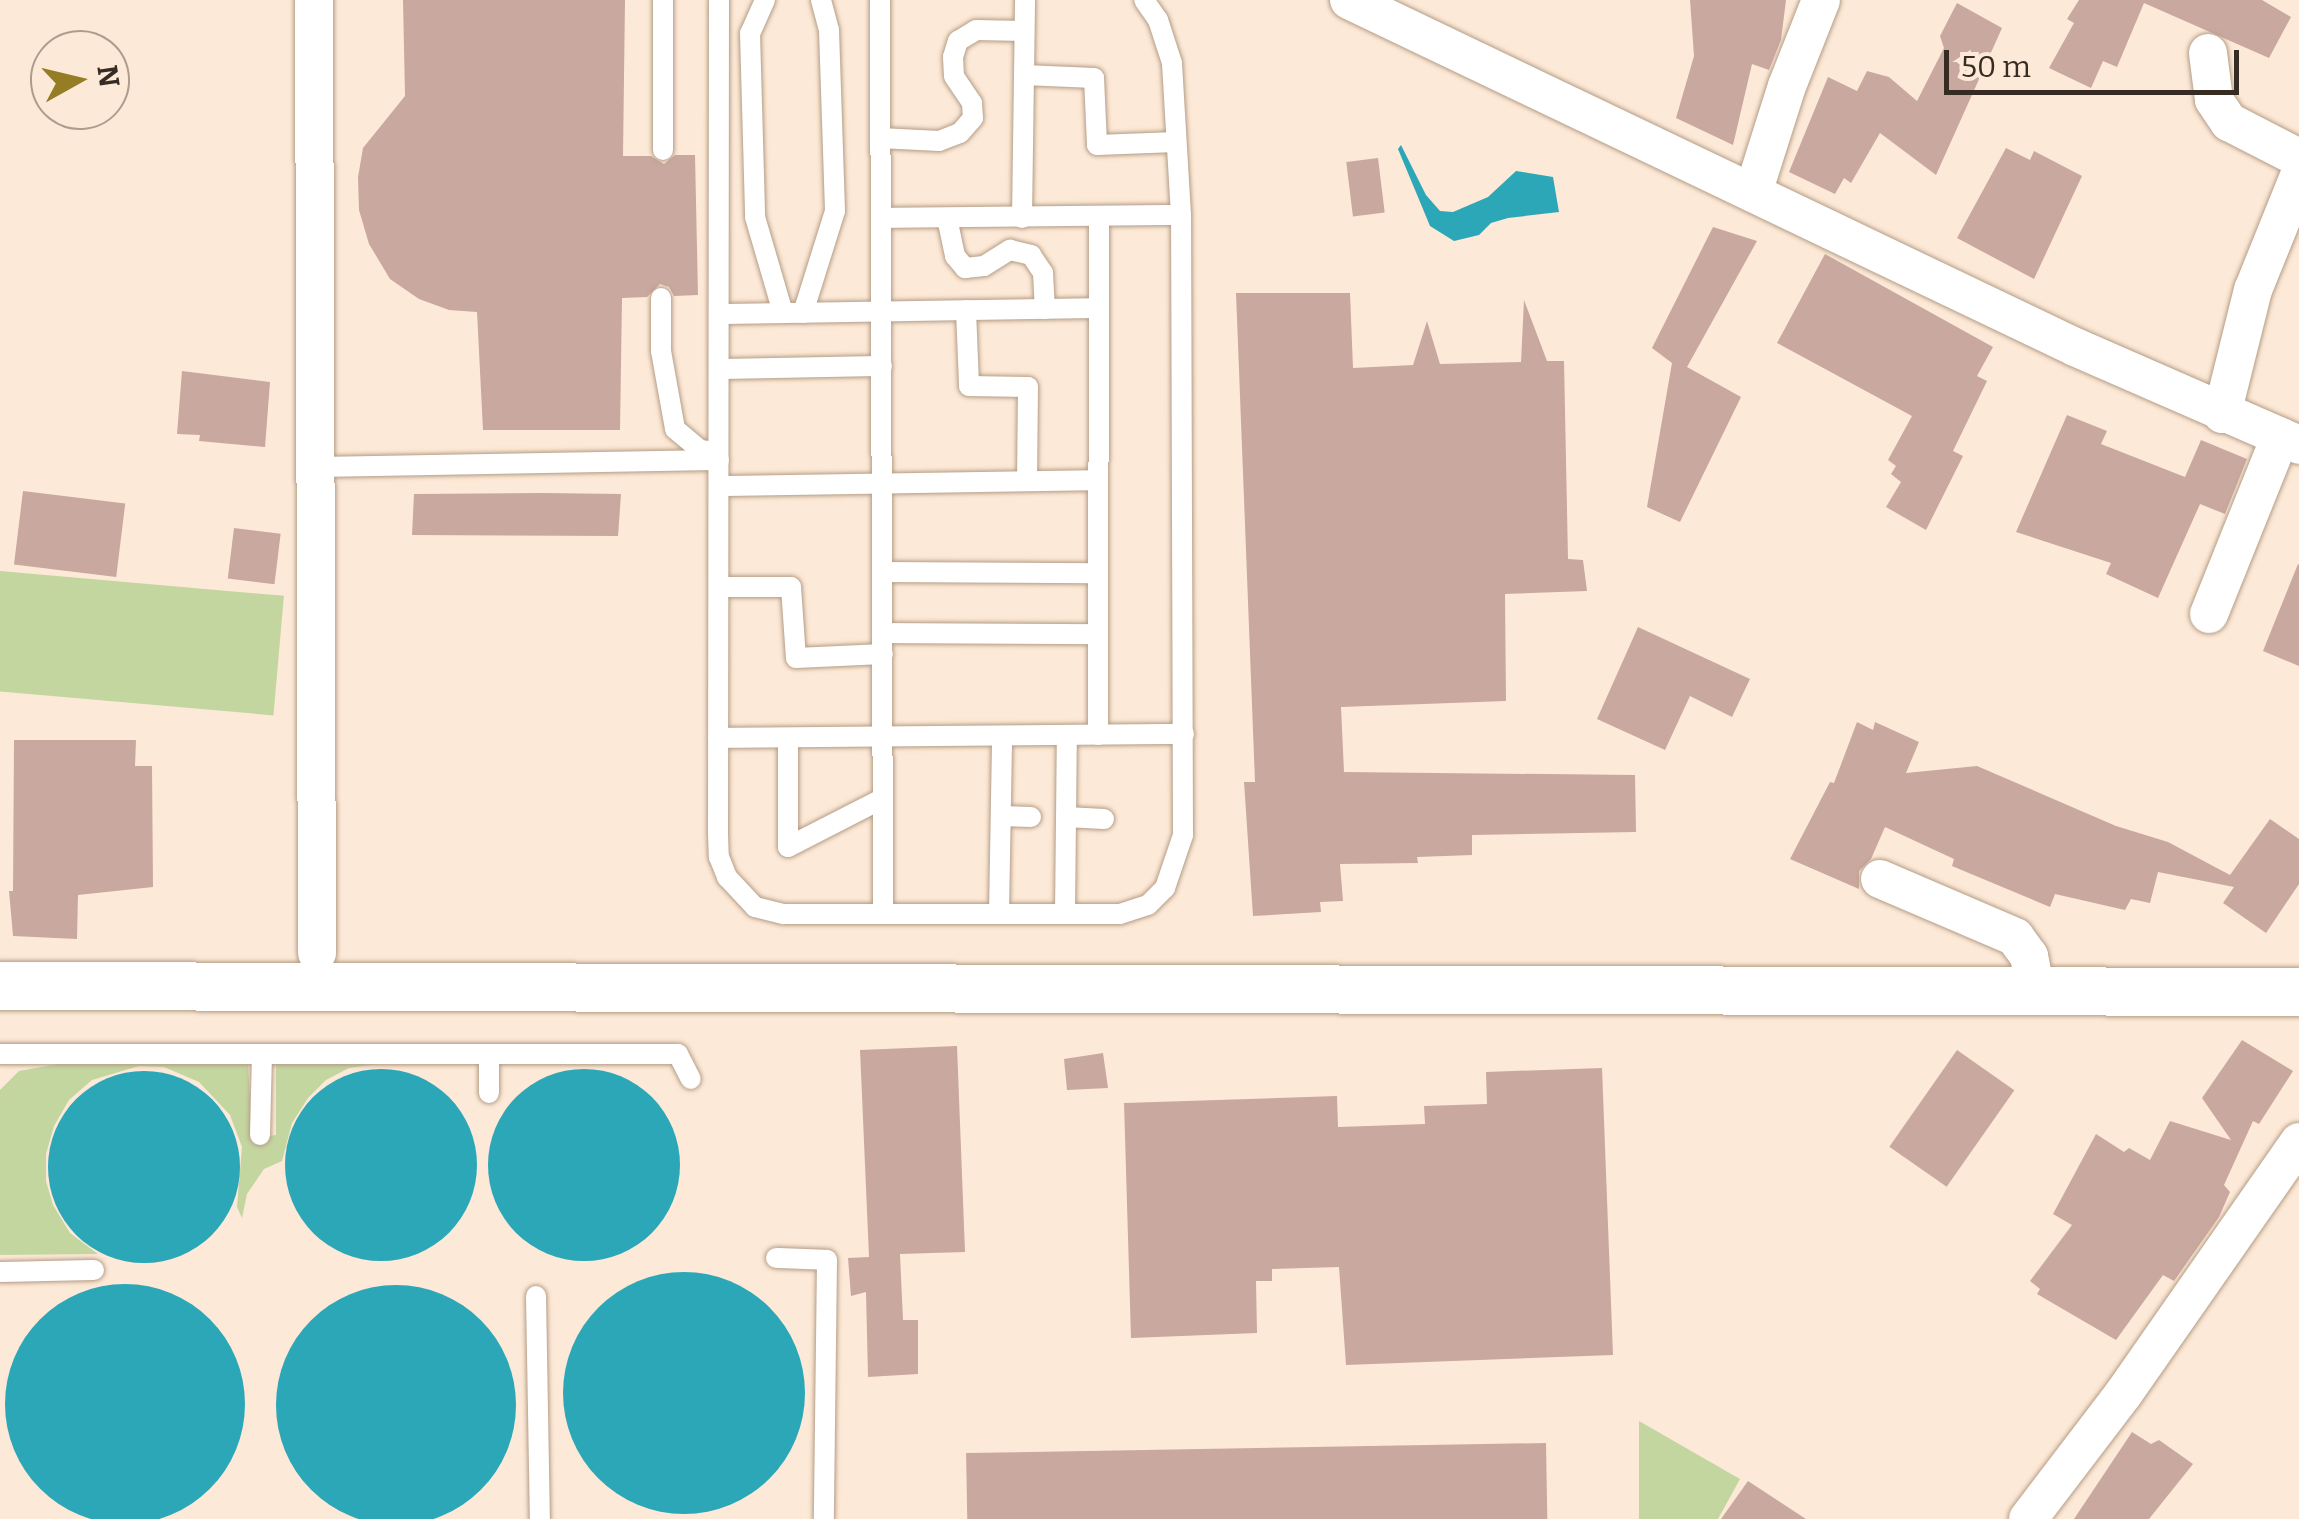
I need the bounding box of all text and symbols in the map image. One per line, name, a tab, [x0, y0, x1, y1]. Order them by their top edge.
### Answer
north arrow	[30, 30, 130, 130]
scale bar	[1949, 30, 2244, 92]
text: 50 m	[1961, 49, 2031, 85]
text: N	[90, 63, 126, 89]

